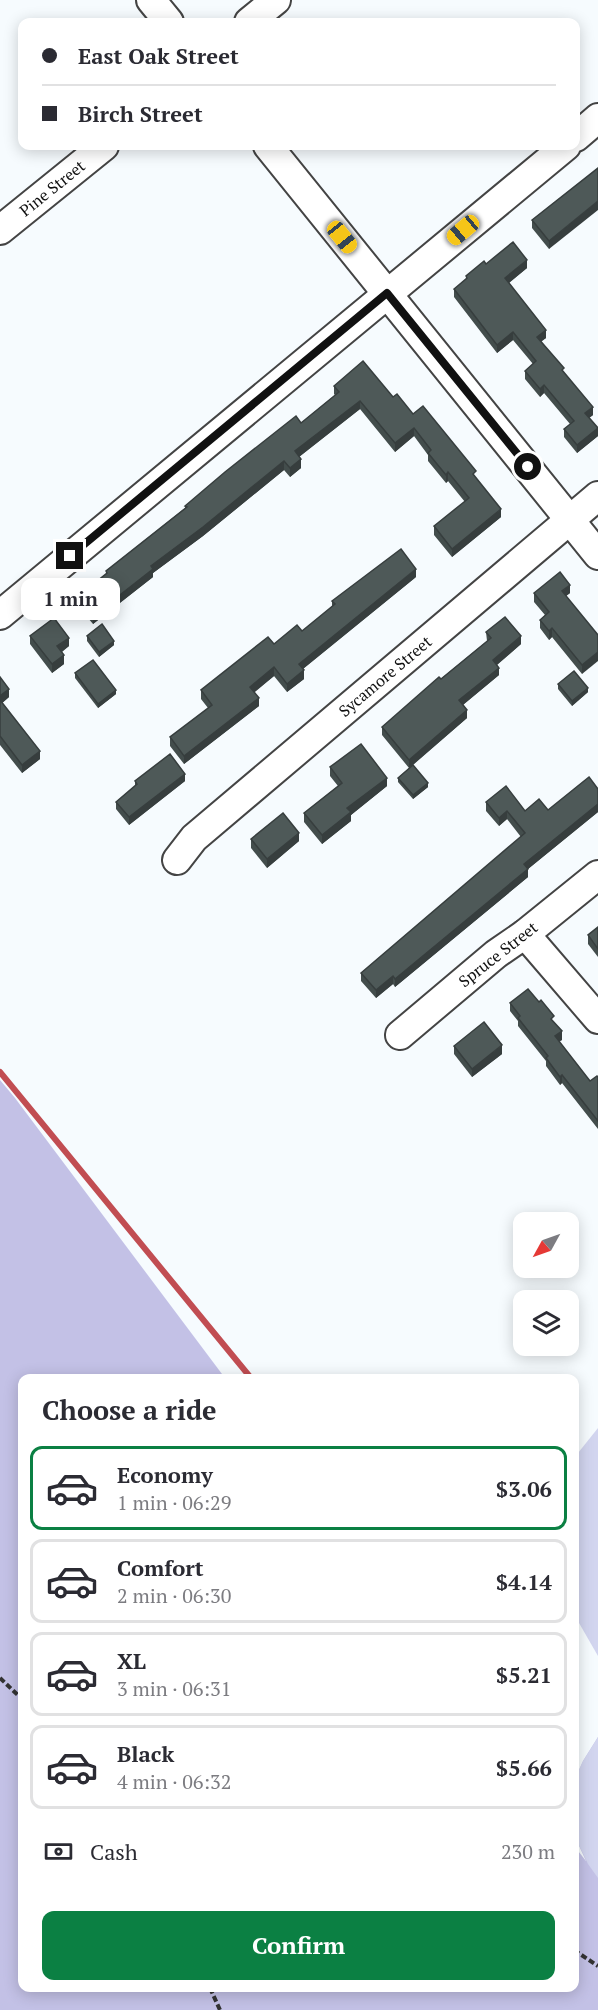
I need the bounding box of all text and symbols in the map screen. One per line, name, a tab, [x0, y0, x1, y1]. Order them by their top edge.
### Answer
text: East Oak Street	[78, 41, 239, 70]
text: Birch Street	[78, 99, 203, 128]
street label: Pine Street	[15, 155, 89, 221]
car	[443, 212, 483, 248]
car	[324, 217, 360, 257]
route start	[514, 453, 541, 480]
route end	[56, 542, 83, 569]
callout: 1 min	[20, 577, 119, 619]
text: 1 min	[43, 585, 98, 612]
street label: Sycamore Street	[334, 630, 436, 721]
street label: Spruce Street	[454, 916, 542, 992]
north arrow	[513, 1212, 579, 1278]
map controls	[513, 1212, 579, 1356]
button: layers	[513, 1290, 579, 1356]
text: Choose a ride	[42, 1392, 217, 1428]
text: Economy	[117, 1460, 213, 1489]
icon: car	[45, 1461, 99, 1515]
text: $3.06	[496, 1474, 552, 1503]
text: 1 min · 06:29	[117, 1489, 231, 1516]
text: Comfort	[117, 1553, 203, 1582]
icon: car	[45, 1554, 99, 1608]
text: $4.14	[496, 1567, 552, 1596]
text: 2 min · 06:30	[117, 1582, 231, 1609]
text: XL	[117, 1646, 146, 1675]
icon: car	[45, 1647, 99, 1701]
text: $5.21	[496, 1660, 552, 1689]
text: 3 min · 06:31	[117, 1675, 231, 1702]
text: Black	[117, 1739, 174, 1768]
icon: car	[45, 1740, 99, 1794]
text: $5.66	[496, 1753, 552, 1782]
text: 4 min · 06:32	[117, 1768, 231, 1795]
icon: cash	[42, 1835, 75, 1868]
text: Cash	[90, 1837, 138, 1866]
text: 230 m	[501, 1838, 555, 1865]
button: Confirm	[42, 1911, 555, 1980]

